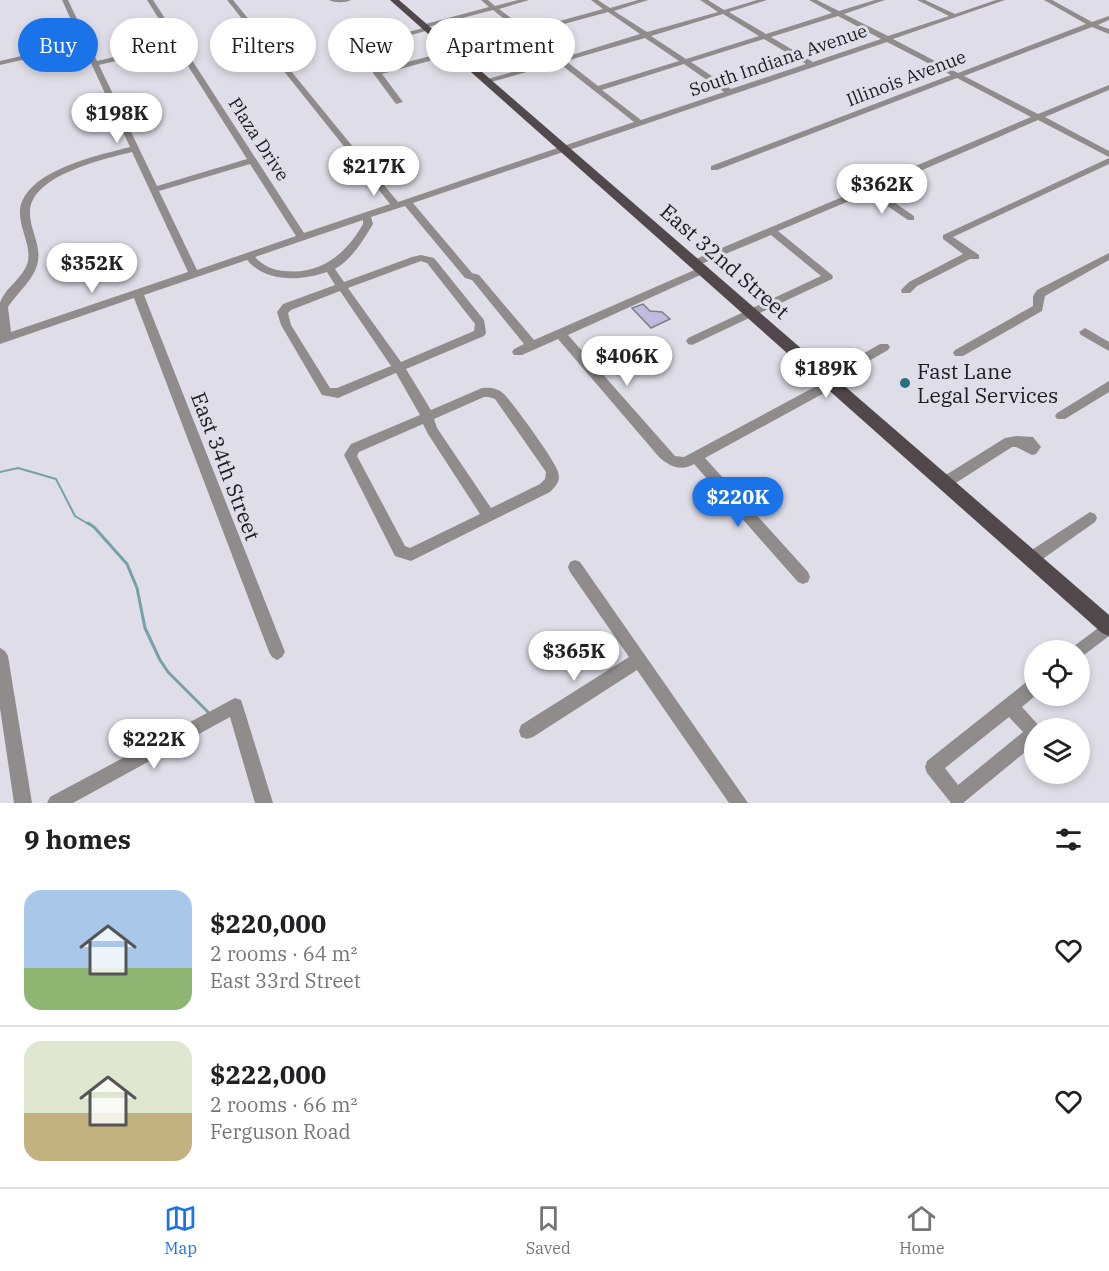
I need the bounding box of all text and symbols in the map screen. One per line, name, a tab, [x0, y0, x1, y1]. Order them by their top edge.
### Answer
chip: Buy	[18, 18, 98, 72]
chip: Rent	[110, 18, 198, 72]
chip: Filters	[210, 18, 316, 72]
chip: New	[328, 18, 414, 72]
chip: Apartment	[426, 18, 575, 72]
street label: South Indiana Avenue	[686, 19, 870, 101]
street label: Illinois Avenue	[843, 45, 969, 111]
pin: $198K	[75, 93, 159, 144]
street label: Plaza Drive	[223, 93, 295, 185]
text: $198K	[85, 99, 149, 126]
pin: $217K	[332, 146, 416, 197]
text: $217K	[342, 152, 406, 179]
pin: $362K	[840, 164, 924, 215]
text: $362K	[850, 170, 914, 197]
street label: East 32nd Street	[654, 197, 796, 325]
pin: $352K	[50, 243, 134, 294]
text: $352K	[60, 249, 124, 276]
pin: $406K	[585, 336, 669, 387]
text: $406K	[595, 342, 659, 369]
pin: $189K	[784, 348, 868, 399]
text: $189K	[794, 354, 858, 381]
place label: Fast Lane Legal Services	[917, 357, 1058, 409]
marker: Fast Lane Legal Services	[898, 376, 912, 390]
street label: East 34th Street	[185, 388, 267, 544]
pin: $220K	[696, 477, 780, 528]
text: $220K	[706, 483, 770, 510]
pin: $365K	[532, 631, 616, 682]
text: $365K	[542, 637, 606, 664]
map controls	[1024, 640, 1090, 784]
button: locate	[1024, 640, 1090, 706]
button: layers	[1024, 718, 1090, 784]
pin: $222K	[112, 719, 196, 770]
text: $222K	[122, 725, 186, 752]
text: 9 homes	[24, 822, 131, 856]
icon: filters	[1052, 823, 1085, 856]
text: $220,000	[210, 906, 326, 940]
icon: home	[72, 914, 144, 986]
icon: heart	[1052, 934, 1085, 967]
text: 2 rooms · 64 m²	[210, 940, 357, 967]
text: East 33rd Street	[210, 967, 361, 994]
text: $222,000	[210, 1057, 326, 1091]
icon: home	[72, 1065, 144, 1137]
icon: heart	[1052, 1085, 1085, 1118]
text: 2 rooms · 66 m²	[210, 1091, 357, 1118]
text: Ferguson Road	[210, 1118, 351, 1145]
tab: Map	[164, 1202, 197, 1258]
tab: Saved	[526, 1202, 571, 1258]
tab: Home	[899, 1202, 945, 1258]

